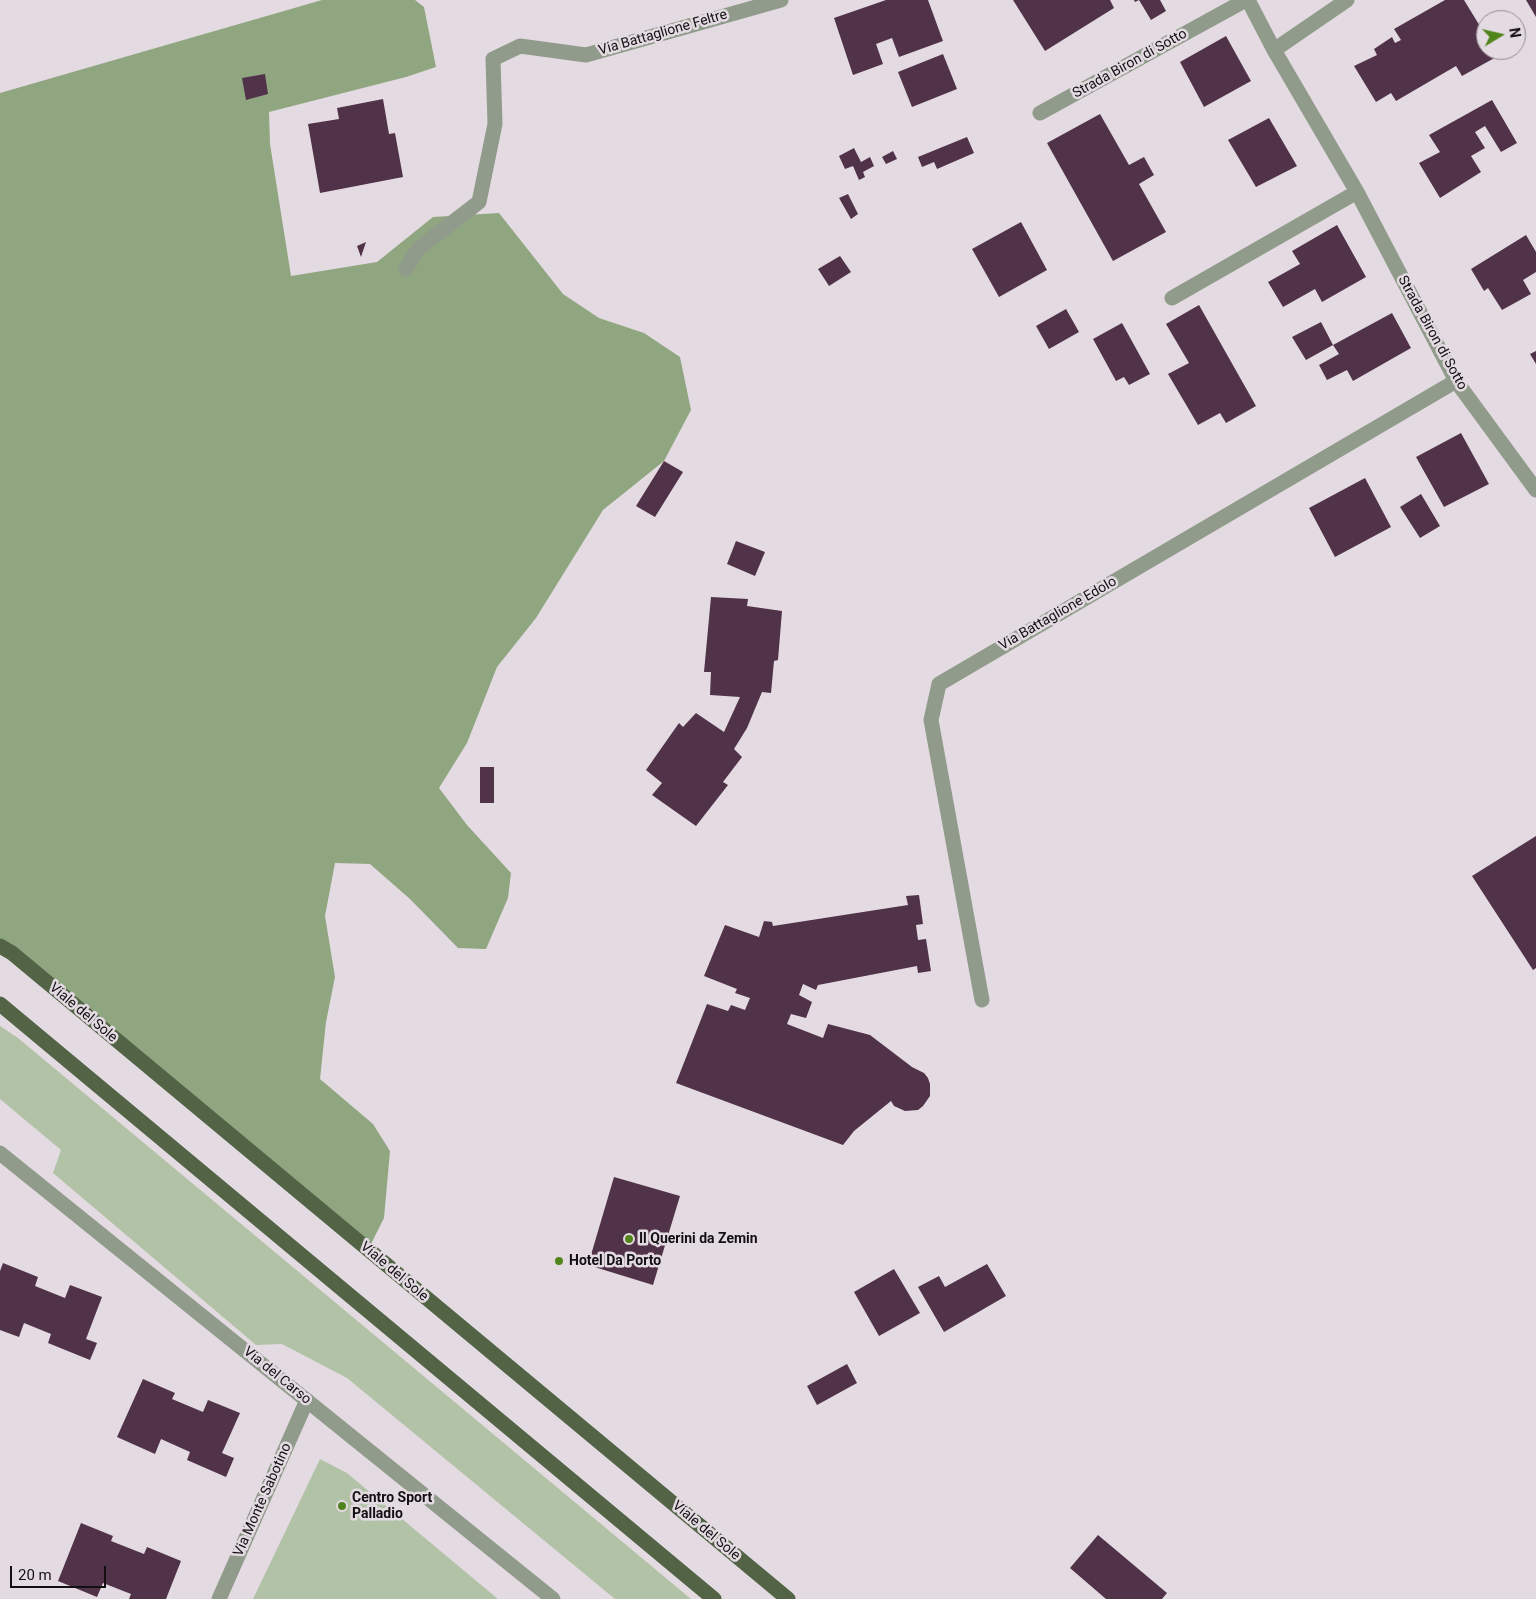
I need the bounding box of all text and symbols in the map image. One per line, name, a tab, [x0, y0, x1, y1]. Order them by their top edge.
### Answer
street label: Via Battaglione Feltre	[597, 7, 729, 59]
north arrow	[1476, 10, 1526, 60]
street label: Strada Biron di Sotto	[1070, 26, 1190, 102]
text: N	[1506, 27, 1524, 39]
street label: Strada Biron di Sotto	[1394, 273, 1470, 393]
street label: Via Battaglione Edolo	[996, 574, 1120, 654]
street label: Viale del Sole	[46, 980, 120, 1046]
place label: Il Querini da Zemin	[639, 1231, 758, 1247]
marker: Il Querini da Zemin	[623, 1233, 635, 1245]
street label: Viale del Sole	[357, 1239, 431, 1305]
place label: Hotel Da Porto	[569, 1253, 661, 1269]
marker: Hotel Da Porto	[553, 1255, 565, 1267]
street label: Via del Carso	[240, 1344, 314, 1408]
street label: Via Monte Sabotino	[230, 1441, 296, 1559]
place label: Centro Sport Palladio	[352, 1490, 432, 1522]
street label: Viale del Sole	[669, 1498, 743, 1564]
marker: Centro Sport Palladio	[336, 1500, 348, 1512]
scale bar	[12, 1556, 109, 1588]
text: 20 m	[18, 1566, 52, 1584]

